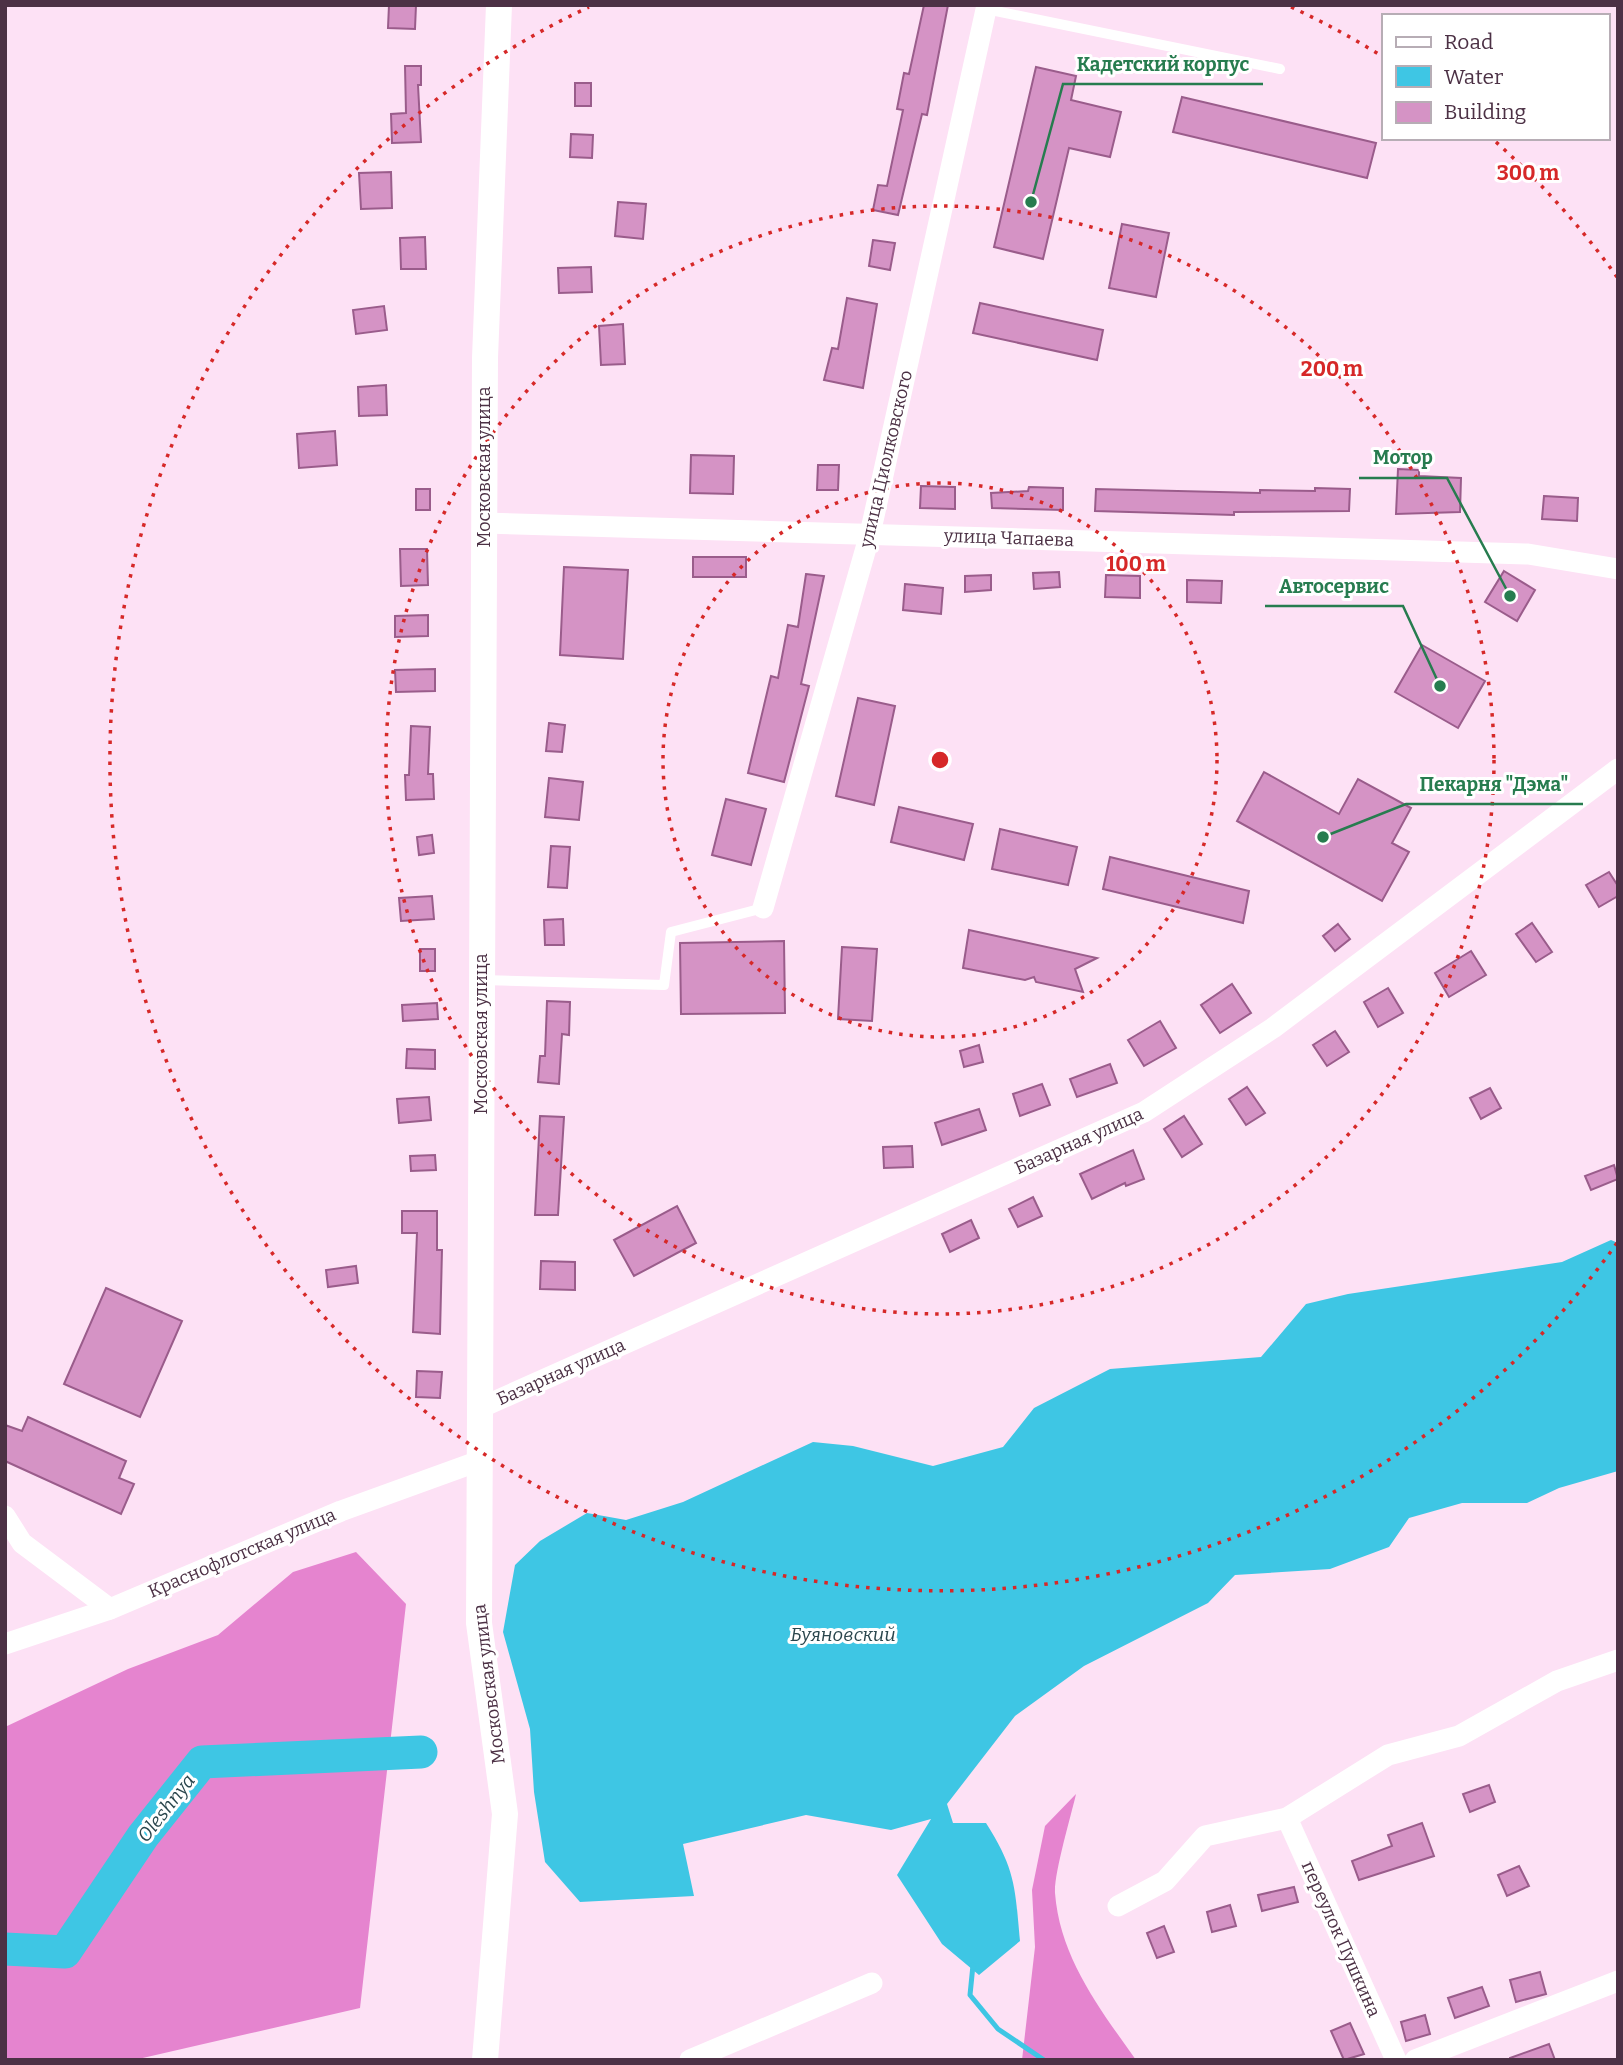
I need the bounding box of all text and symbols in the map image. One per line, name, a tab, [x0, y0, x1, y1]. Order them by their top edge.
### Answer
legend	[1382, 14, 1609, 140]
text: Road	[1444, 29, 1493, 55]
callout: Кадетский корпус	[1063, 44, 1263, 84]
text: Кадетский корпус	[1077, 53, 1250, 76]
text: Water	[1444, 64, 1503, 90]
text: Building	[1444, 99, 1527, 125]
text: 300 m	[1497, 160, 1559, 186]
text: 200 m	[1301, 356, 1363, 382]
street label: улица Циолковского	[855, 368, 917, 551]
street label: Московская улица	[473, 386, 495, 548]
callout: Мотор	[1359, 438, 1447, 478]
text: Мотор	[1373, 446, 1433, 469]
street label: улица Чапаева	[943, 525, 1075, 551]
text: 100 m	[1106, 551, 1166, 577]
callout: Автосервис	[1265, 566, 1403, 606]
text: Автосервис	[1279, 575, 1389, 598]
centre of rings	[928, 748, 952, 772]
callout: Пекарня "Дэма"	[1406, 764, 1583, 804]
text: Пекарня "Дэма"	[1420, 773, 1568, 796]
street label: Московская улица	[470, 953, 492, 1115]
street label: Базарная улица	[1011, 1103, 1147, 1179]
street label: Базарная улица	[493, 1334, 629, 1410]
street label: Краснофлотская улица	[145, 1503, 339, 1603]
street label: Московская улица	[468, 1603, 510, 1765]
water label: Буяновский	[790, 1623, 896, 1646]
water label: Oleshnya	[132, 1769, 200, 1847]
street label: переулок Пушкина	[1297, 1858, 1385, 2021]

